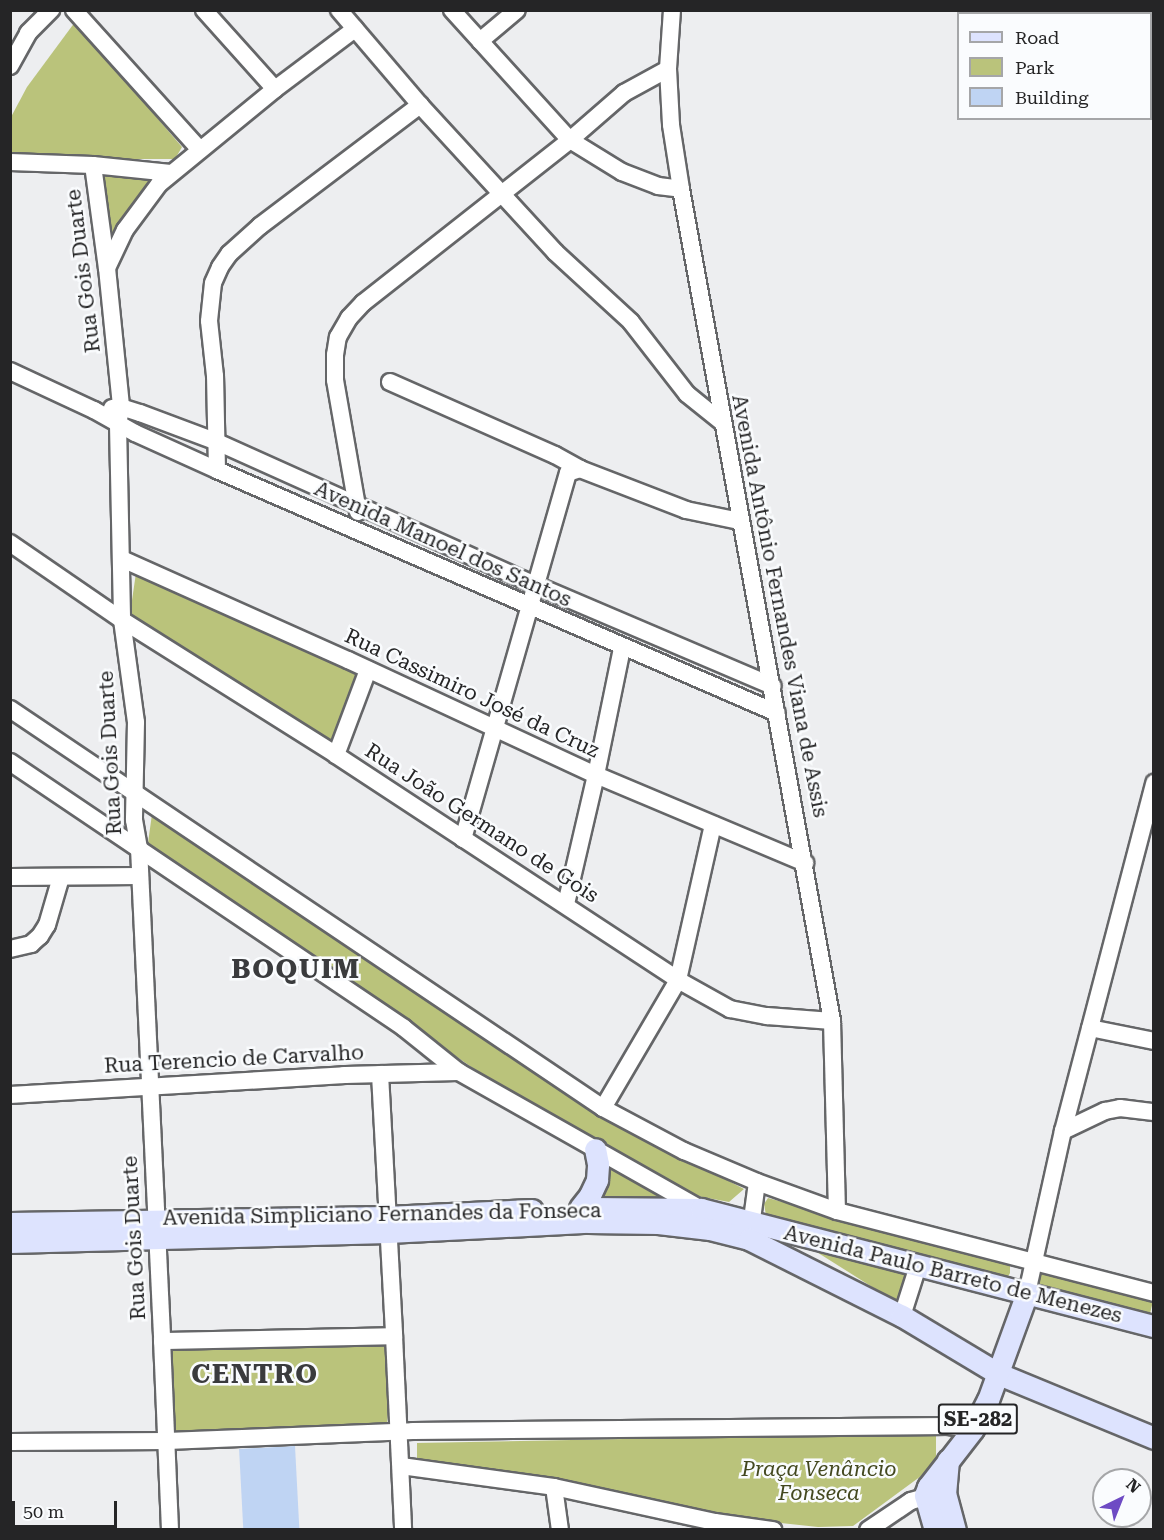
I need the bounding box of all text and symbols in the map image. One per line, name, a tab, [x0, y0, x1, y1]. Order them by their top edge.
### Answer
legend	[957, 12, 1152, 120]
text: Road	[1015, 27, 1059, 48]
text: Park	[1015, 57, 1055, 78]
text: Building	[1015, 87, 1089, 108]
street label: Rua Gois Duarte	[60, 188, 106, 354]
street label: Avenida Antônio Fernandes Viana de Assis	[727, 392, 833, 820]
street label: Avenida Manoel dos Santos	[311, 476, 575, 612]
street label: Rua Cassimiro José da Cruz	[341, 623, 603, 763]
street label: Rua Gois Duarte	[93, 670, 127, 836]
street label: Rua João Germano de Gois	[360, 738, 604, 908]
district label: BOQUIM	[231, 954, 361, 986]
street label: Rua Terencio de Carvalho	[103, 1040, 365, 1078]
street label: Rua Gois Duarte	[117, 1155, 151, 1321]
street label: Avenida Simpliciano Fernandes da Fonseca	[163, 1198, 601, 1230]
street label: Avenida Paulo Barreto de Menezes	[781, 1220, 1125, 1328]
district label: CENTRO	[191, 1359, 319, 1391]
road number: SE-282	[938, 1402, 1018, 1436]
park label: Praça Venâncio Fonseca	[741, 1456, 897, 1506]
north arrow	[1092, 1468, 1152, 1528]
text: N	[1122, 1475, 1144, 1497]
scale bar	[15, 1489, 120, 1527]
text: 50 m	[23, 1501, 64, 1522]

